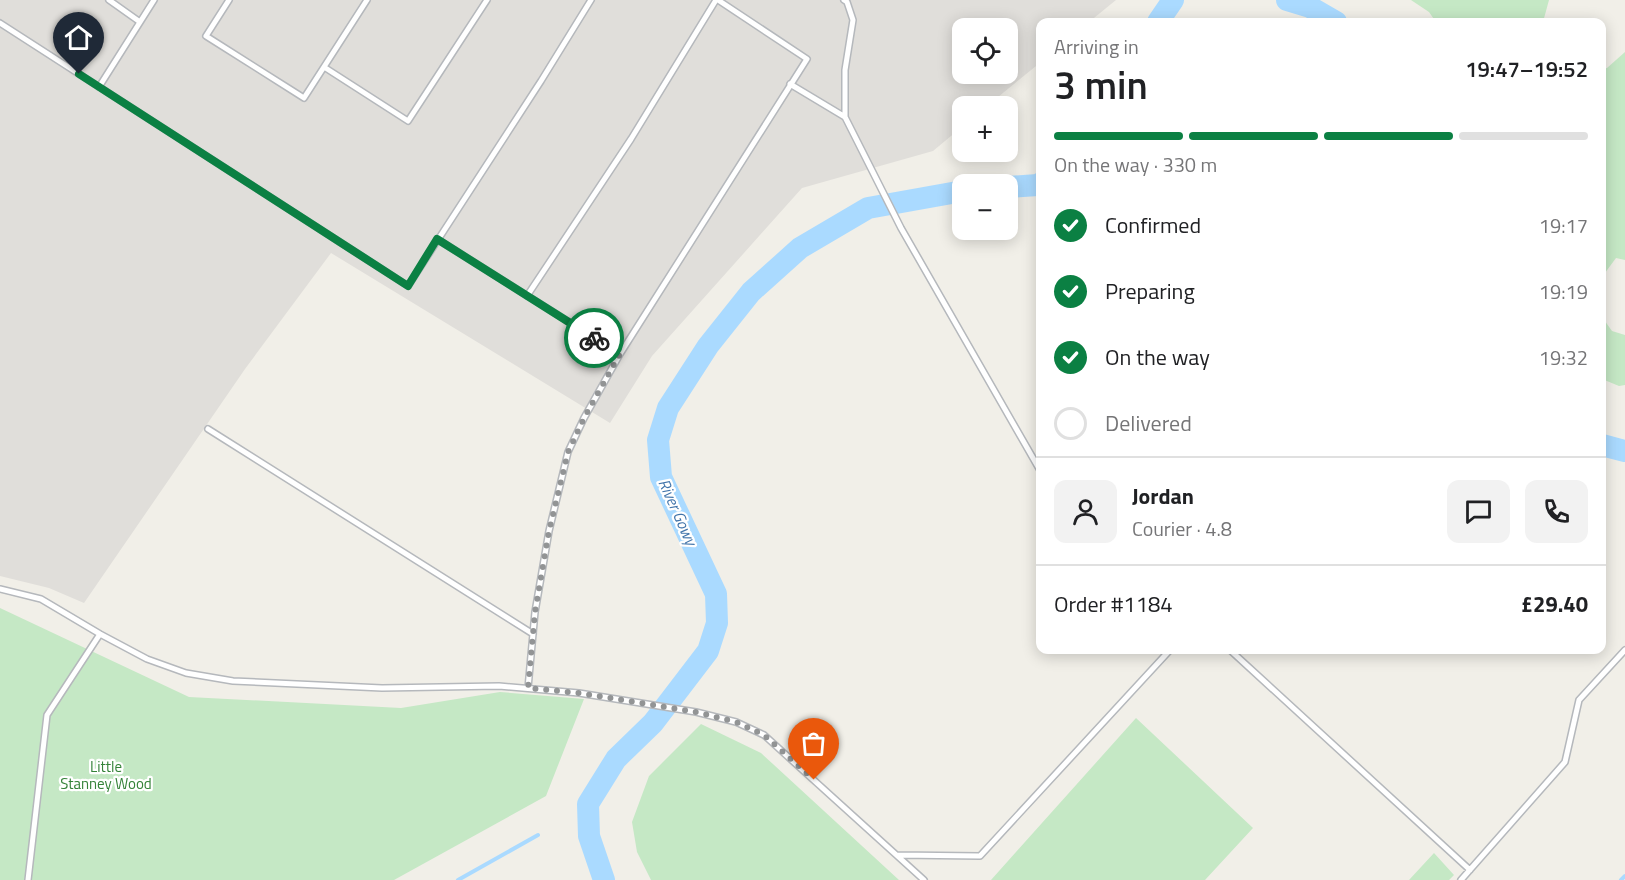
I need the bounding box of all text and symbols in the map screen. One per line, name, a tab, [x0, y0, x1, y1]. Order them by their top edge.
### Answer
pin	[53, 12, 104, 74]
map controls	[952, 18, 1018, 240]
button: locate	[952, 18, 1018, 84]
icon: home	[62, 21, 95, 54]
text: Arriving in	[1054, 31, 1139, 62]
text: 19:47–19:52	[1465, 52, 1588, 86]
text: 3 min	[1054, 55, 1148, 114]
button: +	[952, 96, 1018, 162]
text: On the way · 330 m	[1054, 149, 1217, 180]
button: −	[952, 174, 1018, 240]
text: Confirmed	[1105, 208, 1201, 242]
icon: check	[1054, 209, 1087, 242]
text: 19:17	[1539, 210, 1588, 241]
text: Preparing	[1105, 274, 1195, 308]
icon: check	[1054, 275, 1087, 308]
text: 19:19	[1539, 276, 1588, 307]
courier	[564, 308, 624, 368]
icon: bike	[578, 322, 611, 355]
text: On the way	[1105, 340, 1210, 374]
icon: check	[1054, 341, 1087, 374]
text: 19:32	[1539, 342, 1588, 373]
text: Delivered	[1105, 406, 1192, 440]
water label: River Gowy	[653, 475, 704, 551]
text: Jordan	[1132, 479, 1194, 513]
button: person	[1054, 480, 1117, 543]
button: chat	[1447, 480, 1510, 543]
button: phone	[1525, 480, 1588, 543]
text: Courier · 4.8	[1132, 513, 1232, 544]
text: Order #1184	[1054, 587, 1173, 621]
text: £29.40	[1521, 587, 1588, 621]
pin	[788, 718, 839, 780]
icon: bag	[797, 727, 830, 760]
park label: Little Stanney Wood	[60, 755, 152, 795]

